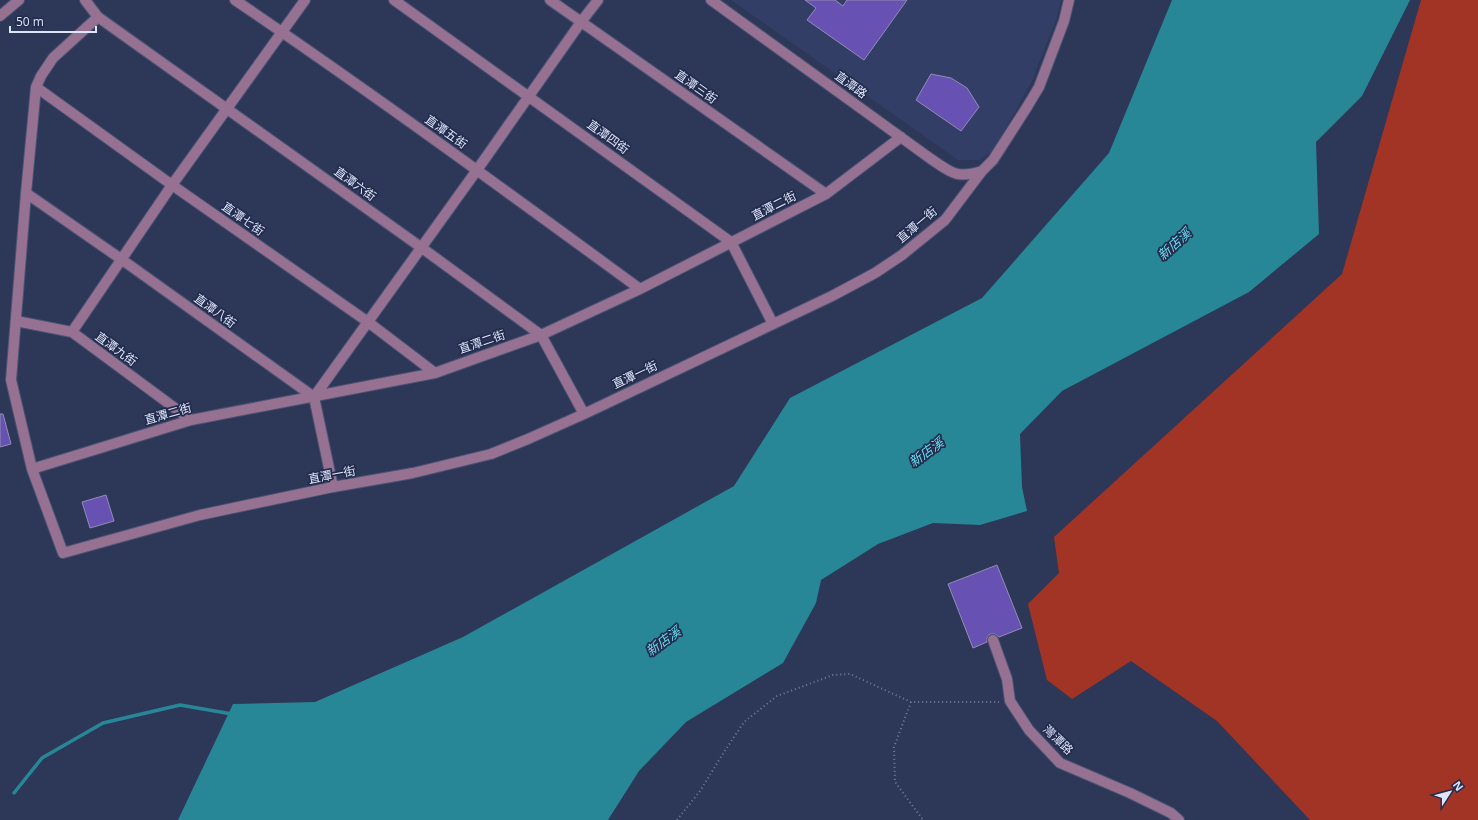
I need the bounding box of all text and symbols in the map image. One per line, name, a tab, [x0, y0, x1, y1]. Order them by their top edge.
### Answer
scale bar	[10, 8, 96, 34]
text: 50 m	[16, 13, 44, 30]
street label: 直潭三街	[672, 66, 721, 107]
street label: 直潭路	[832, 67, 871, 102]
street label: 直潭五街	[422, 111, 471, 152]
street label: 直潭四街	[584, 116, 633, 158]
street label: 直潭六街	[331, 163, 380, 205]
street label: 直潭二街	[749, 187, 799, 224]
street label: 直潭七街	[219, 198, 268, 239]
street label: 直潭一街	[893, 203, 941, 247]
water label: 新店溪	[1153, 223, 1196, 264]
street label: 直潭八街	[191, 290, 240, 332]
street label: 直潭二街	[456, 326, 507, 357]
street label: 直潭九街	[92, 328, 141, 370]
street label: 直潭一街	[609, 357, 660, 392]
street label: 直潭二街	[142, 399, 193, 428]
water label: 新店溪	[905, 432, 949, 471]
street label: 直潭一街	[307, 462, 357, 487]
water label: 新店溪	[642, 621, 686, 660]
street label: 灣潭路	[1039, 721, 1077, 758]
north arrow	[1430, 772, 1470, 812]
text: N	[1450, 778, 1467, 794]

